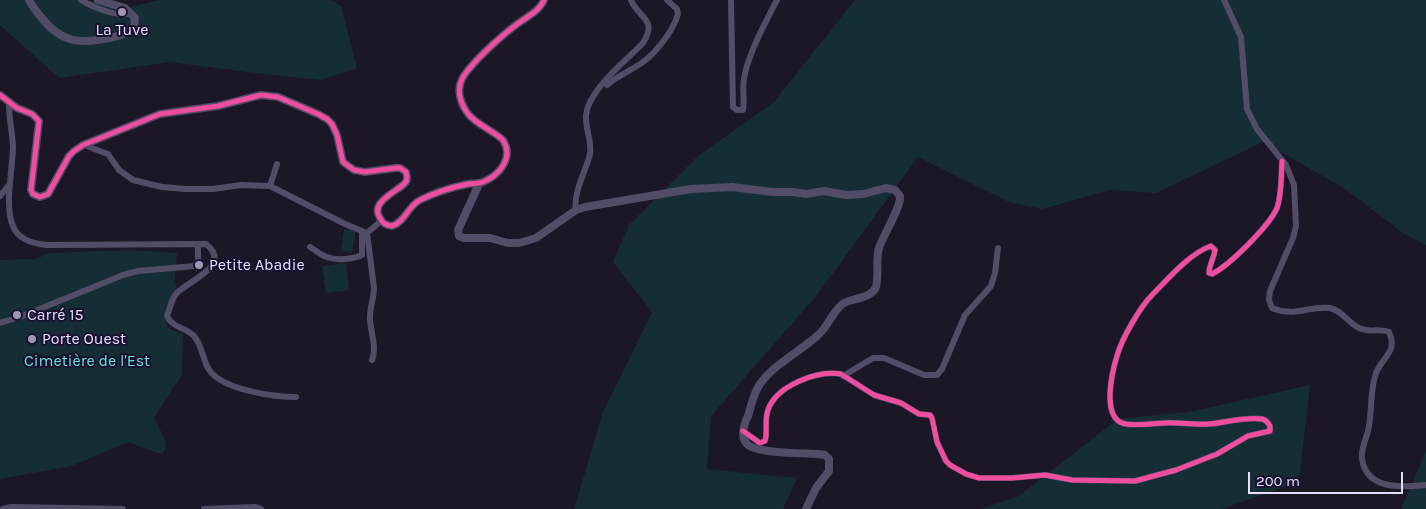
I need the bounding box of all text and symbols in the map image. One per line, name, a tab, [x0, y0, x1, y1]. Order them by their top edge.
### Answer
marker: La Tuve	[116, 6, 128, 18]
place label: La Tuve	[96, 20, 148, 40]
place label: Petite Abadie	[209, 255, 305, 275]
marker: Petite Abadie	[193, 259, 205, 271]
place label: Carré 15	[27, 305, 84, 325]
marker: Carré 15	[11, 309, 23, 321]
place label: Porte Ouest	[42, 329, 126, 349]
marker: Porte Ouest	[26, 333, 38, 345]
park label: Cimetière de l'Est	[24, 351, 150, 371]
scale bar	[1251, 462, 1406, 494]
text: 200 m	[1256, 472, 1300, 490]

